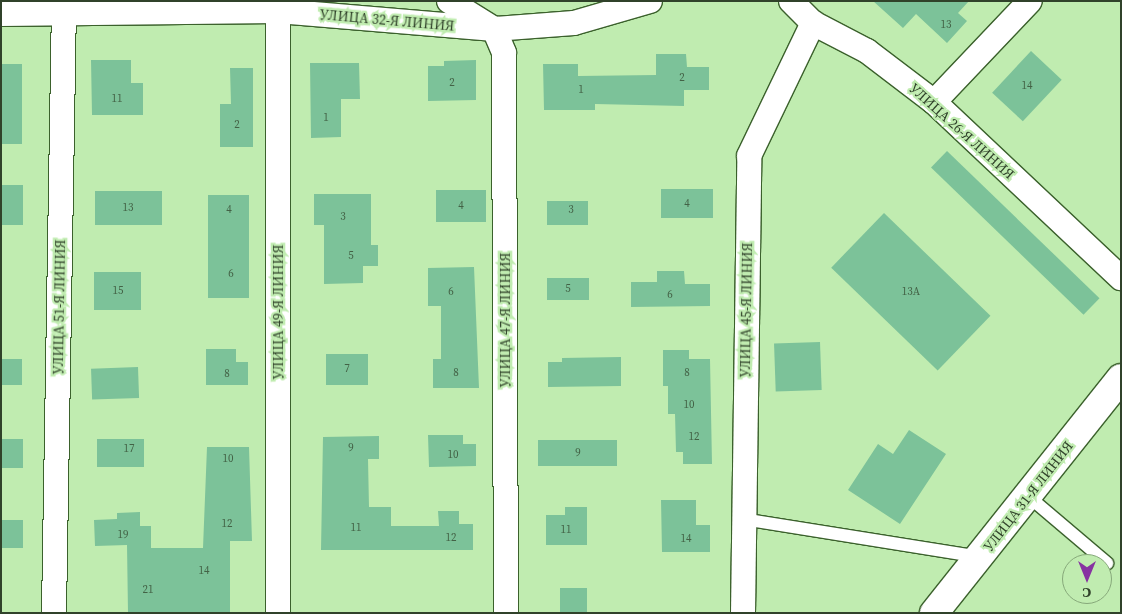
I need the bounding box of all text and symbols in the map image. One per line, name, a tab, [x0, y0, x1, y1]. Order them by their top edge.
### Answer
street label: УЛИЦА 32-Я ЛИНИЯ	[319, 6, 455, 34]
house number: 13	[941, 18, 951, 32]
house number: 2	[679, 71, 685, 85]
house number: 2	[449, 76, 455, 90]
house number: 14	[1022, 79, 1032, 93]
street label: УЛИЦА 26-Я ЛИНИЯ	[906, 80, 1018, 182]
house number: 1	[578, 83, 584, 97]
house number: 11	[112, 92, 122, 106]
house number: 1	[323, 111, 329, 125]
house number: 2	[234, 118, 240, 132]
house number: 4	[684, 197, 690, 211]
house number: 4	[458, 199, 464, 213]
house number: 13	[123, 201, 133, 215]
house number: 4	[226, 203, 232, 217]
house number: 3	[568, 203, 574, 217]
house number: 3	[340, 210, 346, 224]
street label: УЛИЦА 51-Я ЛИНИЯ	[49, 239, 69, 375]
street label: УЛИЦА 45-Я ЛИНИЯ	[736, 242, 756, 378]
street label: УЛИЦА 49-Я ЛИНИЯ	[270, 244, 286, 380]
house number: 5	[348, 249, 354, 263]
street label: УЛИЦА 47-Я ЛИНИЯ	[497, 252, 513, 388]
house number: 6	[228, 267, 234, 281]
house number: 5	[565, 282, 571, 296]
house number: 15	[113, 284, 123, 298]
house number: 6	[448, 285, 454, 299]
house number: 13А	[902, 285, 920, 299]
house number: 6	[667, 288, 673, 302]
house number: 7	[344, 362, 350, 376]
house number: 8	[453, 366, 459, 380]
house number: 8	[684, 366, 690, 380]
house number: 8	[224, 367, 230, 381]
house number: 10	[684, 398, 694, 412]
house number: 12	[689, 430, 699, 444]
street label: УЛИЦА 31-Я ЛИНИЯ	[980, 438, 1076, 554]
house number: 9	[348, 441, 354, 455]
house number: 17	[124, 442, 134, 456]
house number: 9	[575, 446, 581, 460]
house number: 10	[448, 448, 458, 462]
house number: 10	[223, 452, 233, 466]
house number: 12	[222, 517, 232, 531]
house number: 11	[351, 521, 361, 535]
house number: 11	[561, 523, 571, 537]
house number: 19	[118, 528, 128, 542]
house number: 12	[446, 531, 456, 545]
house number: 14	[681, 532, 691, 546]
north arrow	[1062, 554, 1112, 604]
house number: 14	[199, 564, 209, 578]
house number: 21	[143, 583, 153, 597]
text: С	[1083, 583, 1091, 603]

